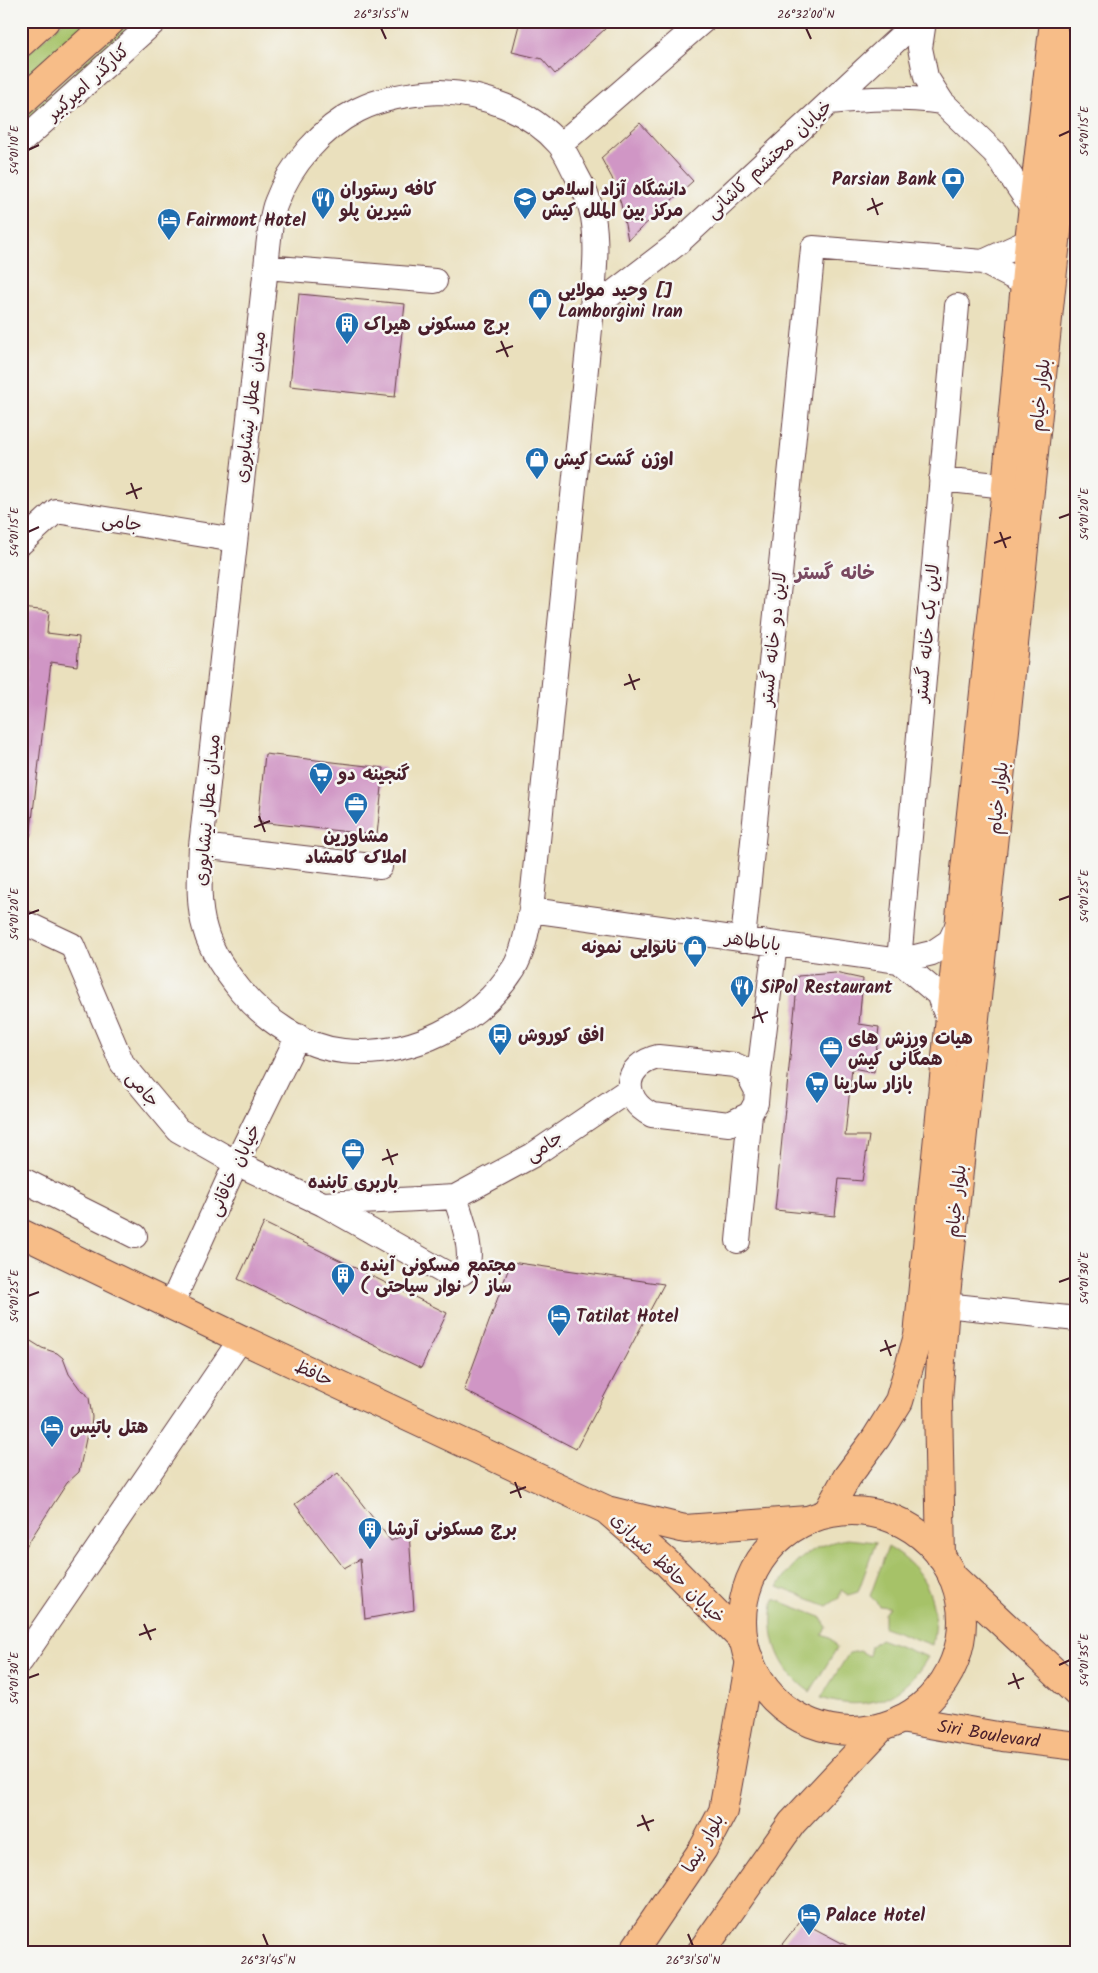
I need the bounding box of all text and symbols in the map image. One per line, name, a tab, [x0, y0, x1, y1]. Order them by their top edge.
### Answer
text: 26°31'55"N	[353, 5, 409, 24]
text: 26°32'00"N	[777, 5, 835, 24]
street label: کنارگذر امیرکبیر	[39, 37, 137, 130]
street label: خیابان محتشم کاشانی	[700, 93, 840, 227]
text: 54°01'15"E	[1075, 105, 1094, 156]
text: 54°01'10"E	[5, 124, 24, 175]
place label: Parsian Bank	[832, 166, 937, 195]
bank icon: Parsian Bank	[940, 166, 966, 200]
place label: کافه رستوران شیرین پلو	[338, 176, 436, 226]
place label: دانشگاه آزاد اسلامی مرکز بین الملل کیش	[542, 176, 687, 226]
restaurant icon: کافه رستوران شیرین پلو	[310, 186, 336, 220]
school or university icon: دانشگاه آزاد اسلامی مرکز بین الملل کیش	[512, 186, 538, 220]
hotel icon: Fairmont Hotel	[156, 207, 182, 241]
place label: Fairmont Hotel	[186, 207, 306, 236]
place label: وحید مولایی [] Lamborgini Iran	[558, 277, 683, 327]
shop icon: وحید مولایی [] Lamborgini Iran	[527, 287, 553, 321]
building icon: برج مسکونی هیراک	[334, 311, 360, 345]
place label: برج مسکونی هیراک	[364, 311, 510, 340]
street label: میدان عطار نیشابوری	[228, 330, 275, 485]
street label: بلوار خیام	[1023, 357, 1060, 433]
shop icon: اوژن گشت كيش	[524, 446, 550, 480]
place label: اوژن گشت كيش	[554, 446, 673, 475]
text: 54°01'20"E	[1075, 487, 1094, 540]
text: 54°01'15"E	[5, 506, 24, 557]
street label: جامی	[100, 506, 144, 541]
district label: خانه گستر	[793, 559, 875, 589]
street label: لاین یک خانه گستر	[908, 563, 949, 705]
street label: لاین دو خانه گستر	[753, 571, 796, 710]
street label: میدان عطار نیشابوری	[187, 733, 230, 887]
street label: بلوار خیام	[981, 760, 1018, 836]
supermarket icon: گنجینه دو	[308, 761, 334, 795]
place label: گنجینه دو	[336, 761, 410, 790]
office icon: مشاورین املاک کامشاد	[343, 791, 369, 825]
place label: مشاورین املاک کامشاد	[305, 823, 407, 873]
text: 54°01'25"E	[1075, 869, 1094, 923]
text: 54°01'20"E	[5, 887, 24, 940]
street label: باباطاهر	[721, 924, 783, 961]
place label: نانوایی نمونه	[581, 934, 678, 963]
shop icon: نانوایی نمونه	[682, 934, 708, 968]
restaurant icon: SiPol Restaurant	[729, 974, 755, 1008]
place label: SiPol Restaurant	[760, 974, 893, 1003]
bus stop icon: افق کوروش	[487, 1022, 513, 1056]
place label: افق کوروش	[518, 1022, 604, 1051]
place label: هیات ورزش های همگانی کیش	[848, 1025, 973, 1075]
office icon: هیات ورزش های همگانی کیش	[818, 1035, 844, 1069]
street label: جامی	[118, 1065, 166, 1115]
supermarket icon: بازار سارینا	[804, 1070, 830, 1104]
place label: بازار سارینا	[834, 1070, 913, 1099]
street label: خیابان خاقانی	[201, 1120, 269, 1222]
street label: جامی	[520, 1124, 570, 1170]
office icon: باربری تابنده	[340, 1137, 366, 1171]
street label: بلوار خیام	[939, 1163, 976, 1239]
place label: باربری تابنده	[308, 1169, 398, 1198]
text: 54°01'30"E	[1075, 1251, 1094, 1304]
place label: مجتمع مسکونی آینده ساز ( نوار سیاحتی )	[360, 1252, 516, 1302]
building icon: مجتمع مسکونی آینده ساز ( نوار سیاحتی )	[330, 1262, 356, 1296]
text: 54°01'25"E	[5, 1269, 24, 1323]
hotel icon: Tatilat Hotel	[546, 1303, 572, 1337]
place label: Tatilat Hotel	[576, 1303, 679, 1332]
street label: حافظ	[289, 1353, 337, 1396]
hotel icon: هتل باتیس	[39, 1414, 65, 1448]
place label: هتل باتیس	[70, 1414, 149, 1443]
street label: خیابان حافظ شیرازی	[603, 1506, 731, 1632]
building icon: برج مسکونی آرشا	[357, 1516, 383, 1550]
place label: برج مسکونی آرشا	[388, 1516, 517, 1545]
text: 54°01'35"E	[1075, 1633, 1094, 1686]
text: 54°01'30"E	[5, 1651, 24, 1704]
street label: Siri Boulevard	[935, 1713, 1042, 1757]
street label: بلوار نیما	[676, 1809, 733, 1879]
hotel icon: Palace Hotel	[796, 1902, 822, 1936]
place label: Palace Hotel	[826, 1902, 925, 1931]
text: 26°31'45"N	[240, 1951, 296, 1970]
text: 26°31'50"N	[666, 1951, 720, 1970]

